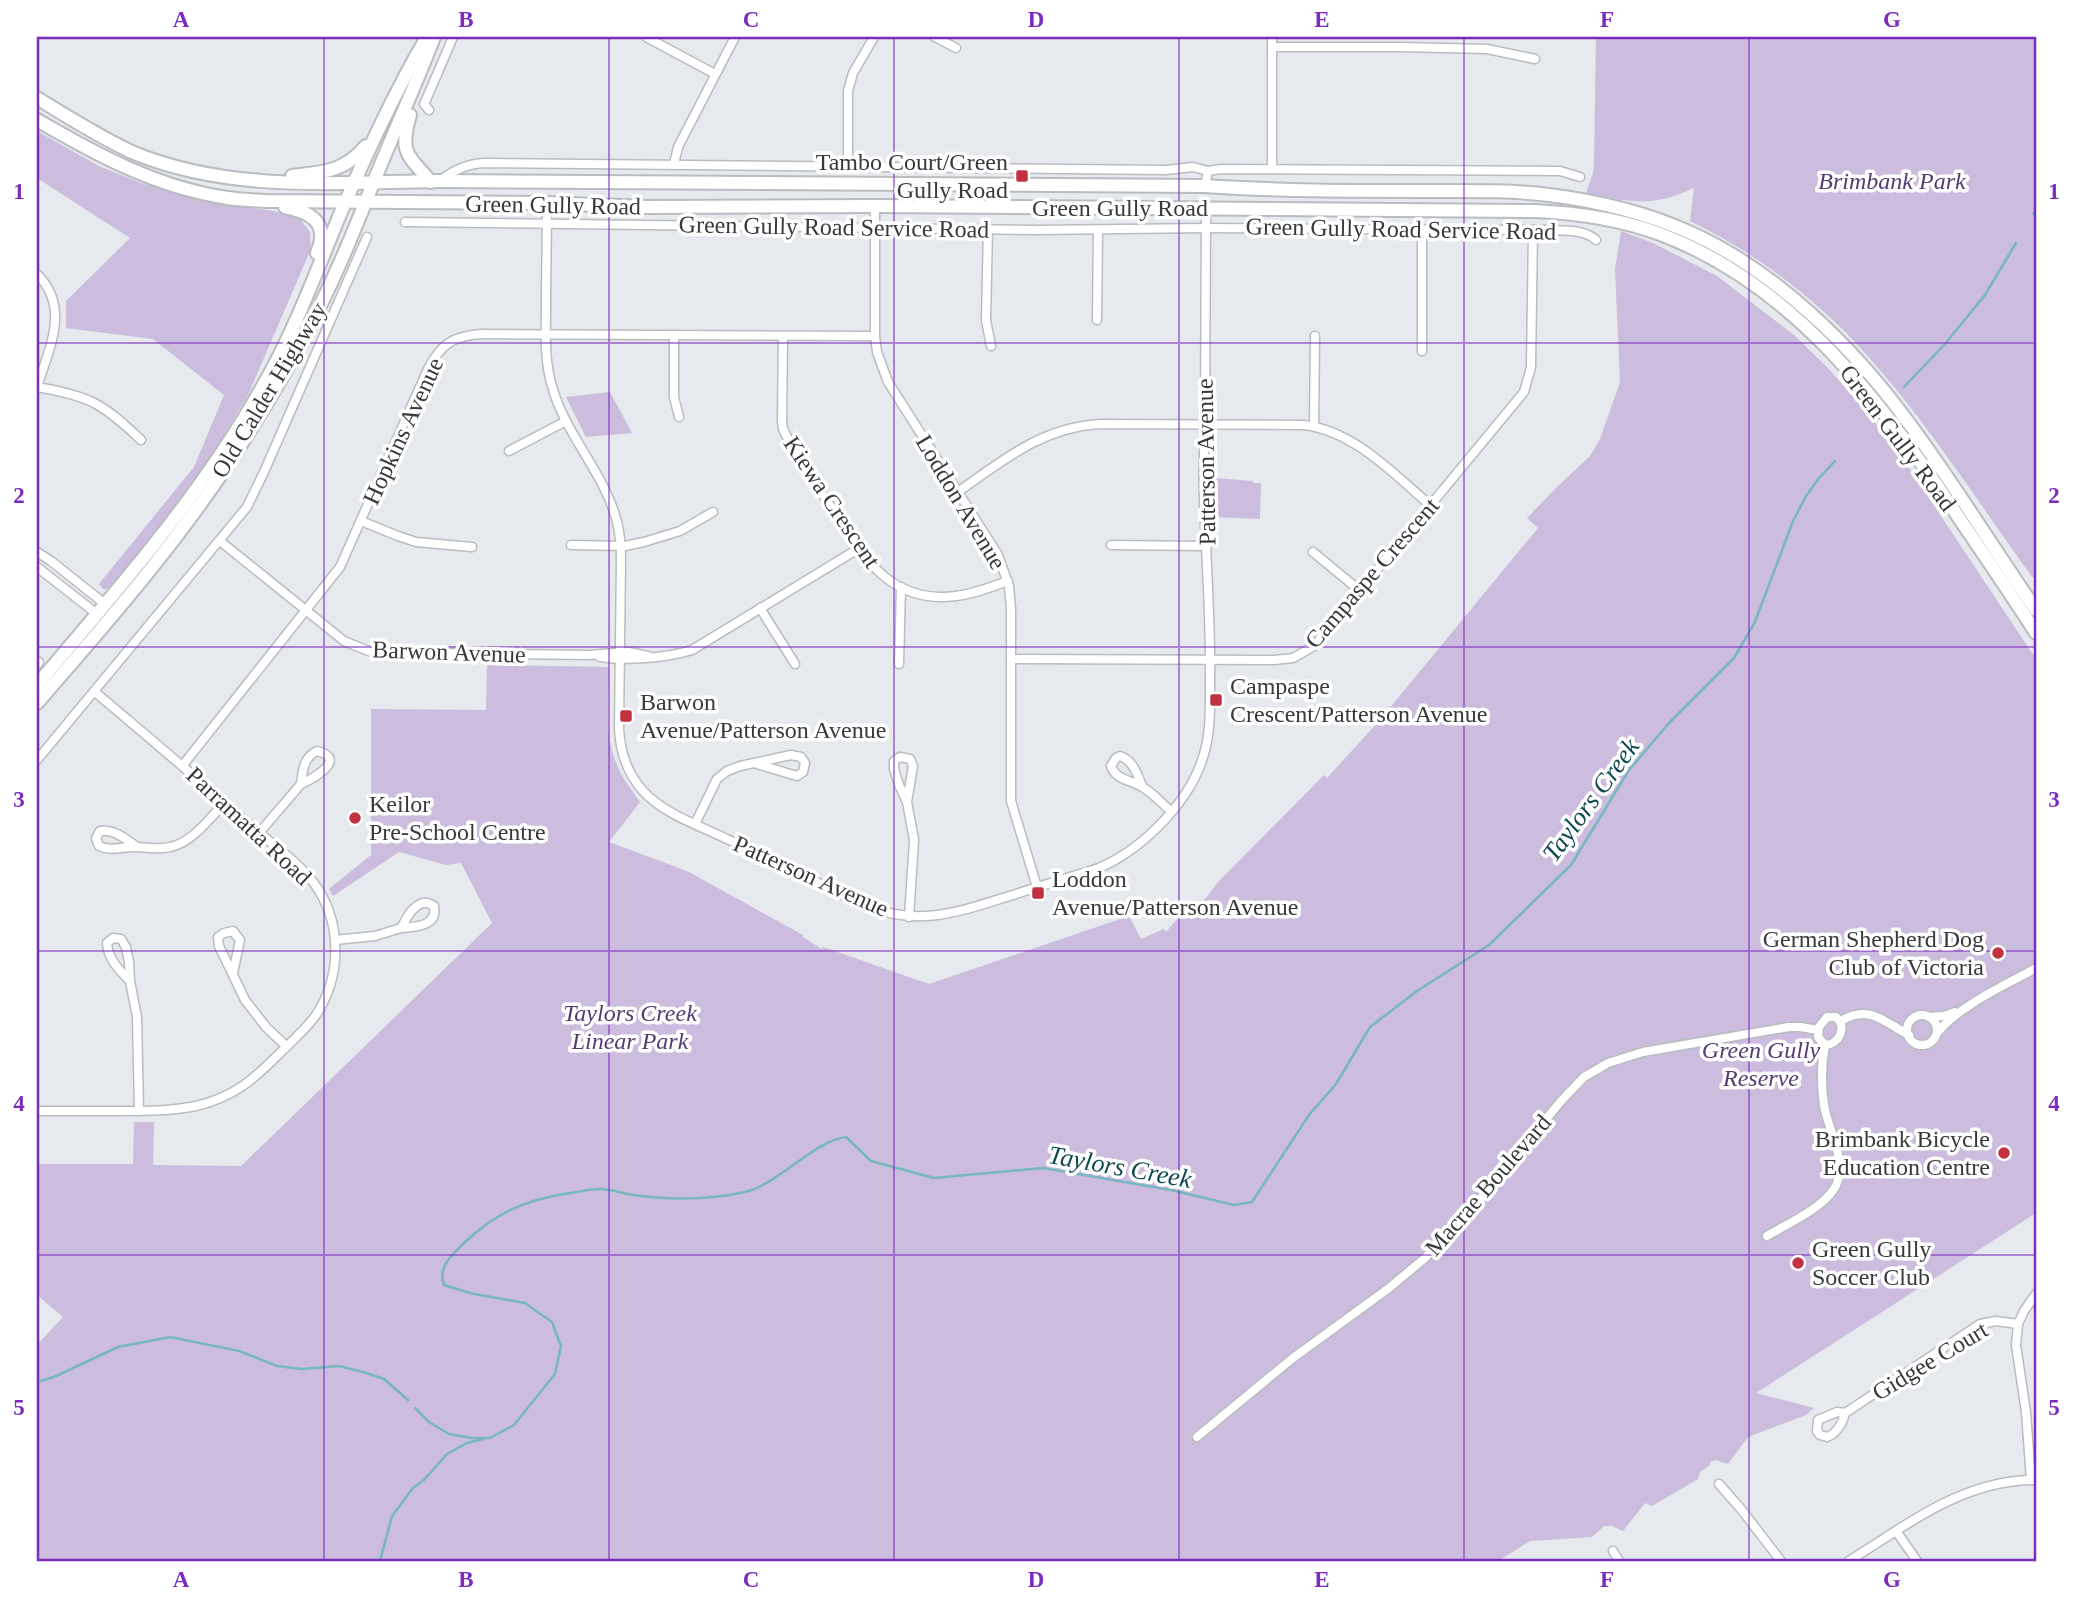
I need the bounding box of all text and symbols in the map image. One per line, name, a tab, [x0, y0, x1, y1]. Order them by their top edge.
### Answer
text: A	[173, 7, 190, 32]
text: B	[458, 7, 474, 32]
text: C	[743, 7, 759, 32]
text: D	[1028, 7, 1044, 32]
text: E	[1314, 7, 1330, 32]
text: F	[1600, 7, 1614, 32]
text: G	[1883, 7, 1901, 32]
place label: Tambo Court/Green Gully Road	[816, 149, 1008, 203]
marker: Tambo Court/Green Gully Road	[1014, 168, 1030, 184]
park label: Brimbank Park	[1818, 168, 1966, 194]
text: 1	[13, 179, 25, 204]
text: 1	[2048, 179, 2060, 204]
street label: Green Gully Road	[465, 190, 641, 220]
street label: Green Gully Road	[1032, 195, 1208, 221]
street label: Green Gully Road Service Road	[678, 211, 990, 243]
street label: Green Gully Road Service Road	[1245, 213, 1557, 245]
street label: Old Calder Highway	[206, 298, 332, 482]
street label: Hopkins Avenue	[358, 354, 448, 508]
street label: Green Gully Road	[1835, 360, 1961, 516]
street label: Patterson Avenue	[1192, 378, 1220, 546]
street label: Loddon Avenue	[911, 430, 1011, 574]
street label: Kiewa Crescent	[779, 431, 886, 573]
text: 2	[13, 483, 25, 508]
text: 2	[2048, 483, 2060, 508]
street label: Campaspe Crescent	[1300, 493, 1444, 653]
street label: Barwon Avenue	[372, 636, 526, 668]
place label: Campaspe Crescent/Patterson Avenue	[1230, 673, 1487, 727]
place label: Barwon Avenue/Patterson Avenue	[640, 689, 886, 743]
marker: Campaspe Crescent/Patterson Avenue	[1208, 692, 1224, 708]
marker: Barwon Avenue/Patterson Avenue	[618, 708, 634, 724]
water label: Taylors Creek	[1537, 733, 1646, 867]
street label: Parramatta Road	[181, 762, 317, 890]
text: 3	[13, 787, 25, 812]
text: 3	[2048, 787, 2060, 812]
place label: Keilor Pre-School Centre	[369, 791, 546, 845]
marker: Keilor Pre-School Centre	[347, 810, 363, 826]
street label: Patterson Avenue	[729, 830, 893, 922]
place label: Loddon Avenue/Patterson Avenue	[1052, 866, 1298, 920]
marker: Loddon Avenue/Patterson Avenue	[1030, 885, 1046, 901]
place label: German Shepherd Dog Club of Victoria	[1763, 926, 1984, 980]
marker: German Shepherd Dog Club of Victoria	[1990, 945, 2006, 961]
park label: Taylors Creek Linear Park	[563, 1000, 697, 1054]
park label: Green Gully Reserve	[1702, 1037, 1821, 1091]
text: 4	[13, 1091, 25, 1116]
text: 4	[2048, 1091, 2060, 1116]
street label: Macrae Boulevard	[1420, 1109, 1556, 1261]
place label: Brimbank Bicycle Education Centre	[1815, 1126, 1990, 1180]
water label: Taylors Creek	[1046, 1140, 1194, 1194]
marker: Brimbank Bicycle Education Centre	[1996, 1145, 2012, 1161]
place label: Green Gully Soccer Club	[1812, 1236, 1931, 1290]
marker: Green Gully Soccer Club	[1790, 1255, 1806, 1271]
street label: Gidgee Court	[1868, 1316, 1993, 1406]
text: 5	[13, 1395, 25, 1420]
text: 5	[2048, 1395, 2060, 1420]
text: A	[173, 1567, 190, 1592]
text: B	[458, 1567, 474, 1592]
text: C	[743, 1567, 759, 1592]
text: D	[1028, 1567, 1044, 1592]
text: E	[1314, 1567, 1330, 1592]
text: F	[1600, 1567, 1614, 1592]
text: G	[1883, 1567, 1901, 1592]

